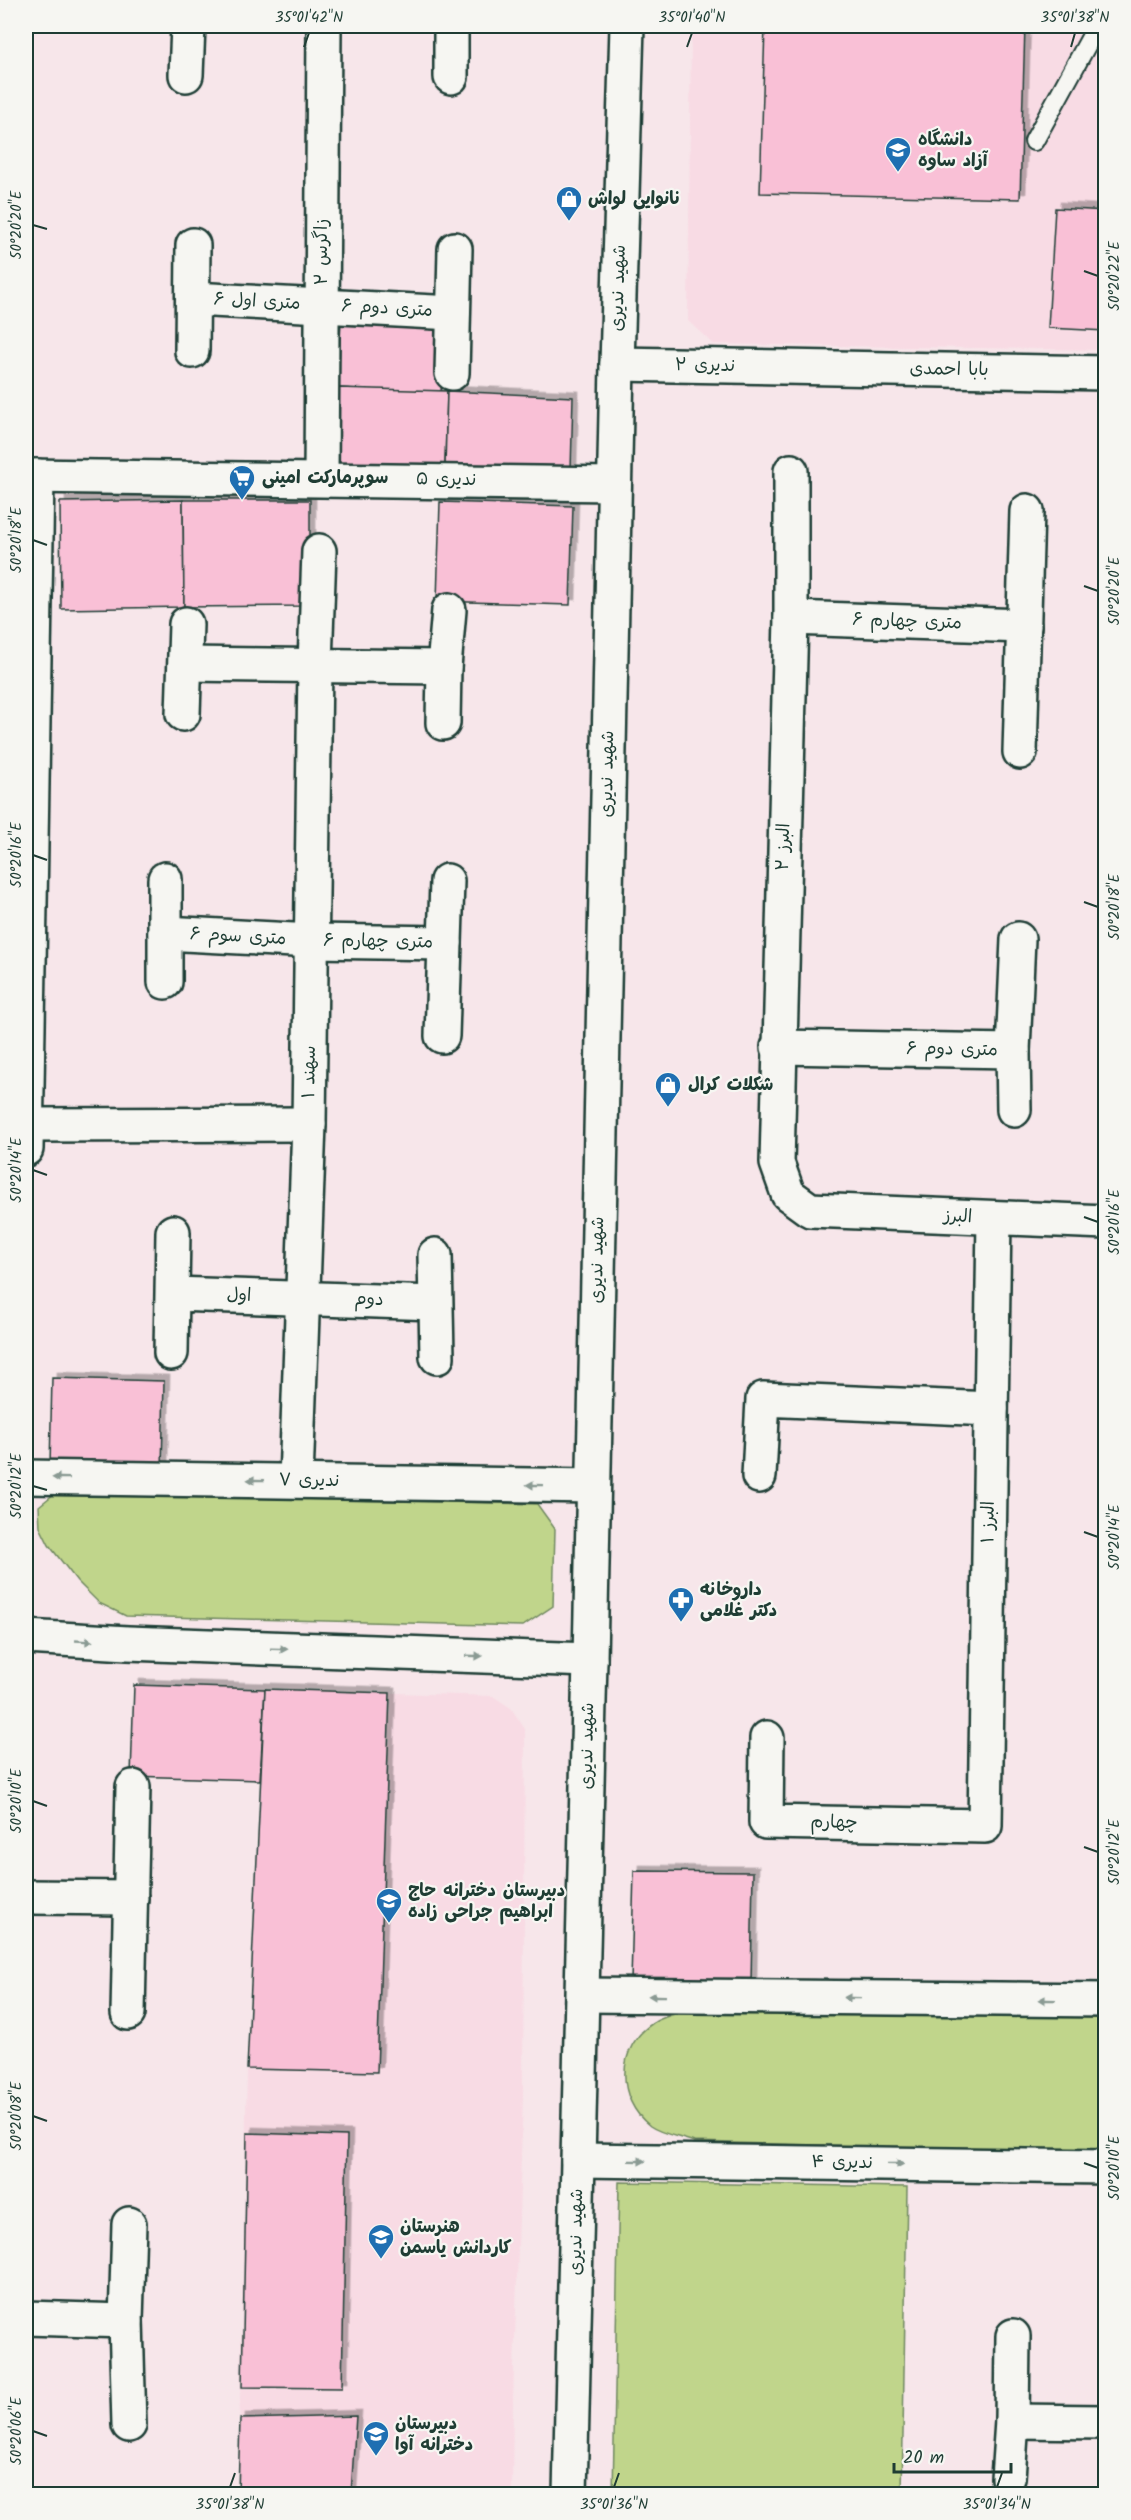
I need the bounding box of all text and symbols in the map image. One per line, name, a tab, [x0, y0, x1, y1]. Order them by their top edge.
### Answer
text: 35°01'42"N	[275, 6, 343, 30]
text: 35°01'40"N	[659, 6, 725, 30]
text: 35°01'38"N	[1041, 6, 1109, 30]
place label: دانشگاه آزاد ساوه	[918, 126, 989, 176]
school or university icon: دانشگاه آزاد ساوه	[883, 135, 913, 173]
shop icon: نانوایی لواش	[554, 184, 584, 222]
place label: نانوایی لواش	[588, 185, 681, 214]
text: 50°20'20"E	[5, 189, 29, 260]
street label: زاگرس ۲	[308, 219, 337, 285]
text: 50°20'22"E	[1103, 240, 1127, 311]
street label: شهید ندیری	[603, 244, 635, 332]
street label: ۶ متری اول	[213, 285, 301, 319]
street label: ۶ متری دوم	[340, 292, 434, 326]
street label: ندیری ۲	[675, 351, 735, 381]
street label: بابا احمدی	[909, 355, 989, 385]
supermarket icon: سوپرمارکت امینی	[227, 463, 257, 501]
place label: سوپرمارکت امینی	[262, 464, 388, 493]
street label: ندیری ۵	[416, 465, 476, 495]
text: 50°20'18"E	[5, 506, 29, 573]
text: 50°20'20"E	[1103, 555, 1127, 626]
street label: ۶ متری چهارم	[852, 606, 962, 638]
street label: شهید ندیری	[593, 730, 623, 818]
text: 50°20'16"E	[5, 821, 29, 888]
street label: البرز ۲	[769, 823, 799, 871]
text: 50°20'18"E	[1103, 873, 1127, 940]
street label: ۶ متری سوم	[189, 920, 287, 954]
street label: ۶ متری چهارم	[323, 927, 433, 957]
street label: ۶ متری دوم	[906, 1035, 998, 1065]
street label: سهند ۱	[295, 1045, 325, 1099]
shop icon: شکلات کرال	[653, 1070, 683, 1108]
place label: شکلات کرال	[688, 1071, 773, 1100]
text: 50°20'14"E	[5, 1136, 29, 1203]
text: 50°20'16"E	[1103, 1188, 1127, 1255]
street label: البرز	[941, 1202, 973, 1232]
street label: شهید ندیری	[583, 1216, 613, 1304]
street label: اول	[226, 1281, 252, 1311]
street label: دوم	[354, 1285, 384, 1315]
text: 50°20'12"E	[5, 1452, 29, 1519]
street label: ندیری ۷	[278, 1466, 340, 1496]
one-way arrow	[51, 1473, 70, 1483]
one-way arrow	[246, 1475, 265, 1485]
one-way arrow	[525, 1480, 544, 1490]
street label: البرز ۱	[974, 1501, 1004, 1543]
text: 50°20'14"E	[1103, 1503, 1127, 1570]
place label: داروخانه دکتر غلامی	[700, 1576, 777, 1626]
pharmacy icon: داروخانه دکتر غلامی	[666, 1585, 696, 1623]
one-way arrow	[74, 1636, 93, 1645]
one-way arrow	[269, 1644, 288, 1654]
one-way arrow	[464, 1652, 483, 1661]
street label: شهید ندیری	[573, 1702, 603, 1790]
text: 50°20'10"E	[5, 1767, 29, 1833]
street label: چهارم	[810, 1808, 858, 1838]
text: 50°20'12"E	[1103, 1818, 1127, 1885]
place label: دبیرستان دخترانه حاج ابراهیم جراحی زاده	[408, 1877, 565, 1927]
school or university icon: دبیرستان دخترانه حاج ابراهیم جراحی زاده	[374, 1886, 404, 1924]
one-way arrow	[648, 1991, 667, 2001]
one-way arrow	[843, 1993, 862, 2003]
one-way arrow	[1038, 1995, 1057, 2005]
text: 50°20'08"E	[5, 2080, 29, 2151]
text: 50°20'10"E	[1103, 2134, 1127, 2200]
street label: ندیری ۴	[811, 2148, 873, 2178]
one-way arrow	[627, 2156, 646, 2166]
one-way arrow	[885, 2159, 904, 2169]
street label: شهید ندیری	[562, 2188, 592, 2276]
place label: هنرستان کاردانش یاسمن	[400, 2213, 511, 2263]
school or university icon: هنرستان کاردانش یاسمن	[366, 2222, 396, 2260]
text: 50°20'06"E	[5, 2395, 29, 2465]
place label: دبیرستان دخترانه آوا	[395, 2410, 473, 2460]
school or university icon: دبیرستان دخترانه آوا	[361, 2419, 391, 2457]
scale bar	[894, 2436, 1011, 2474]
text: 20 m	[903, 2444, 944, 2473]
text: 35°01'38"N	[196, 2493, 264, 2517]
text: 35°01'36"N	[580, 2493, 648, 2517]
text: 35°01'34"N	[963, 2493, 1031, 2517]

